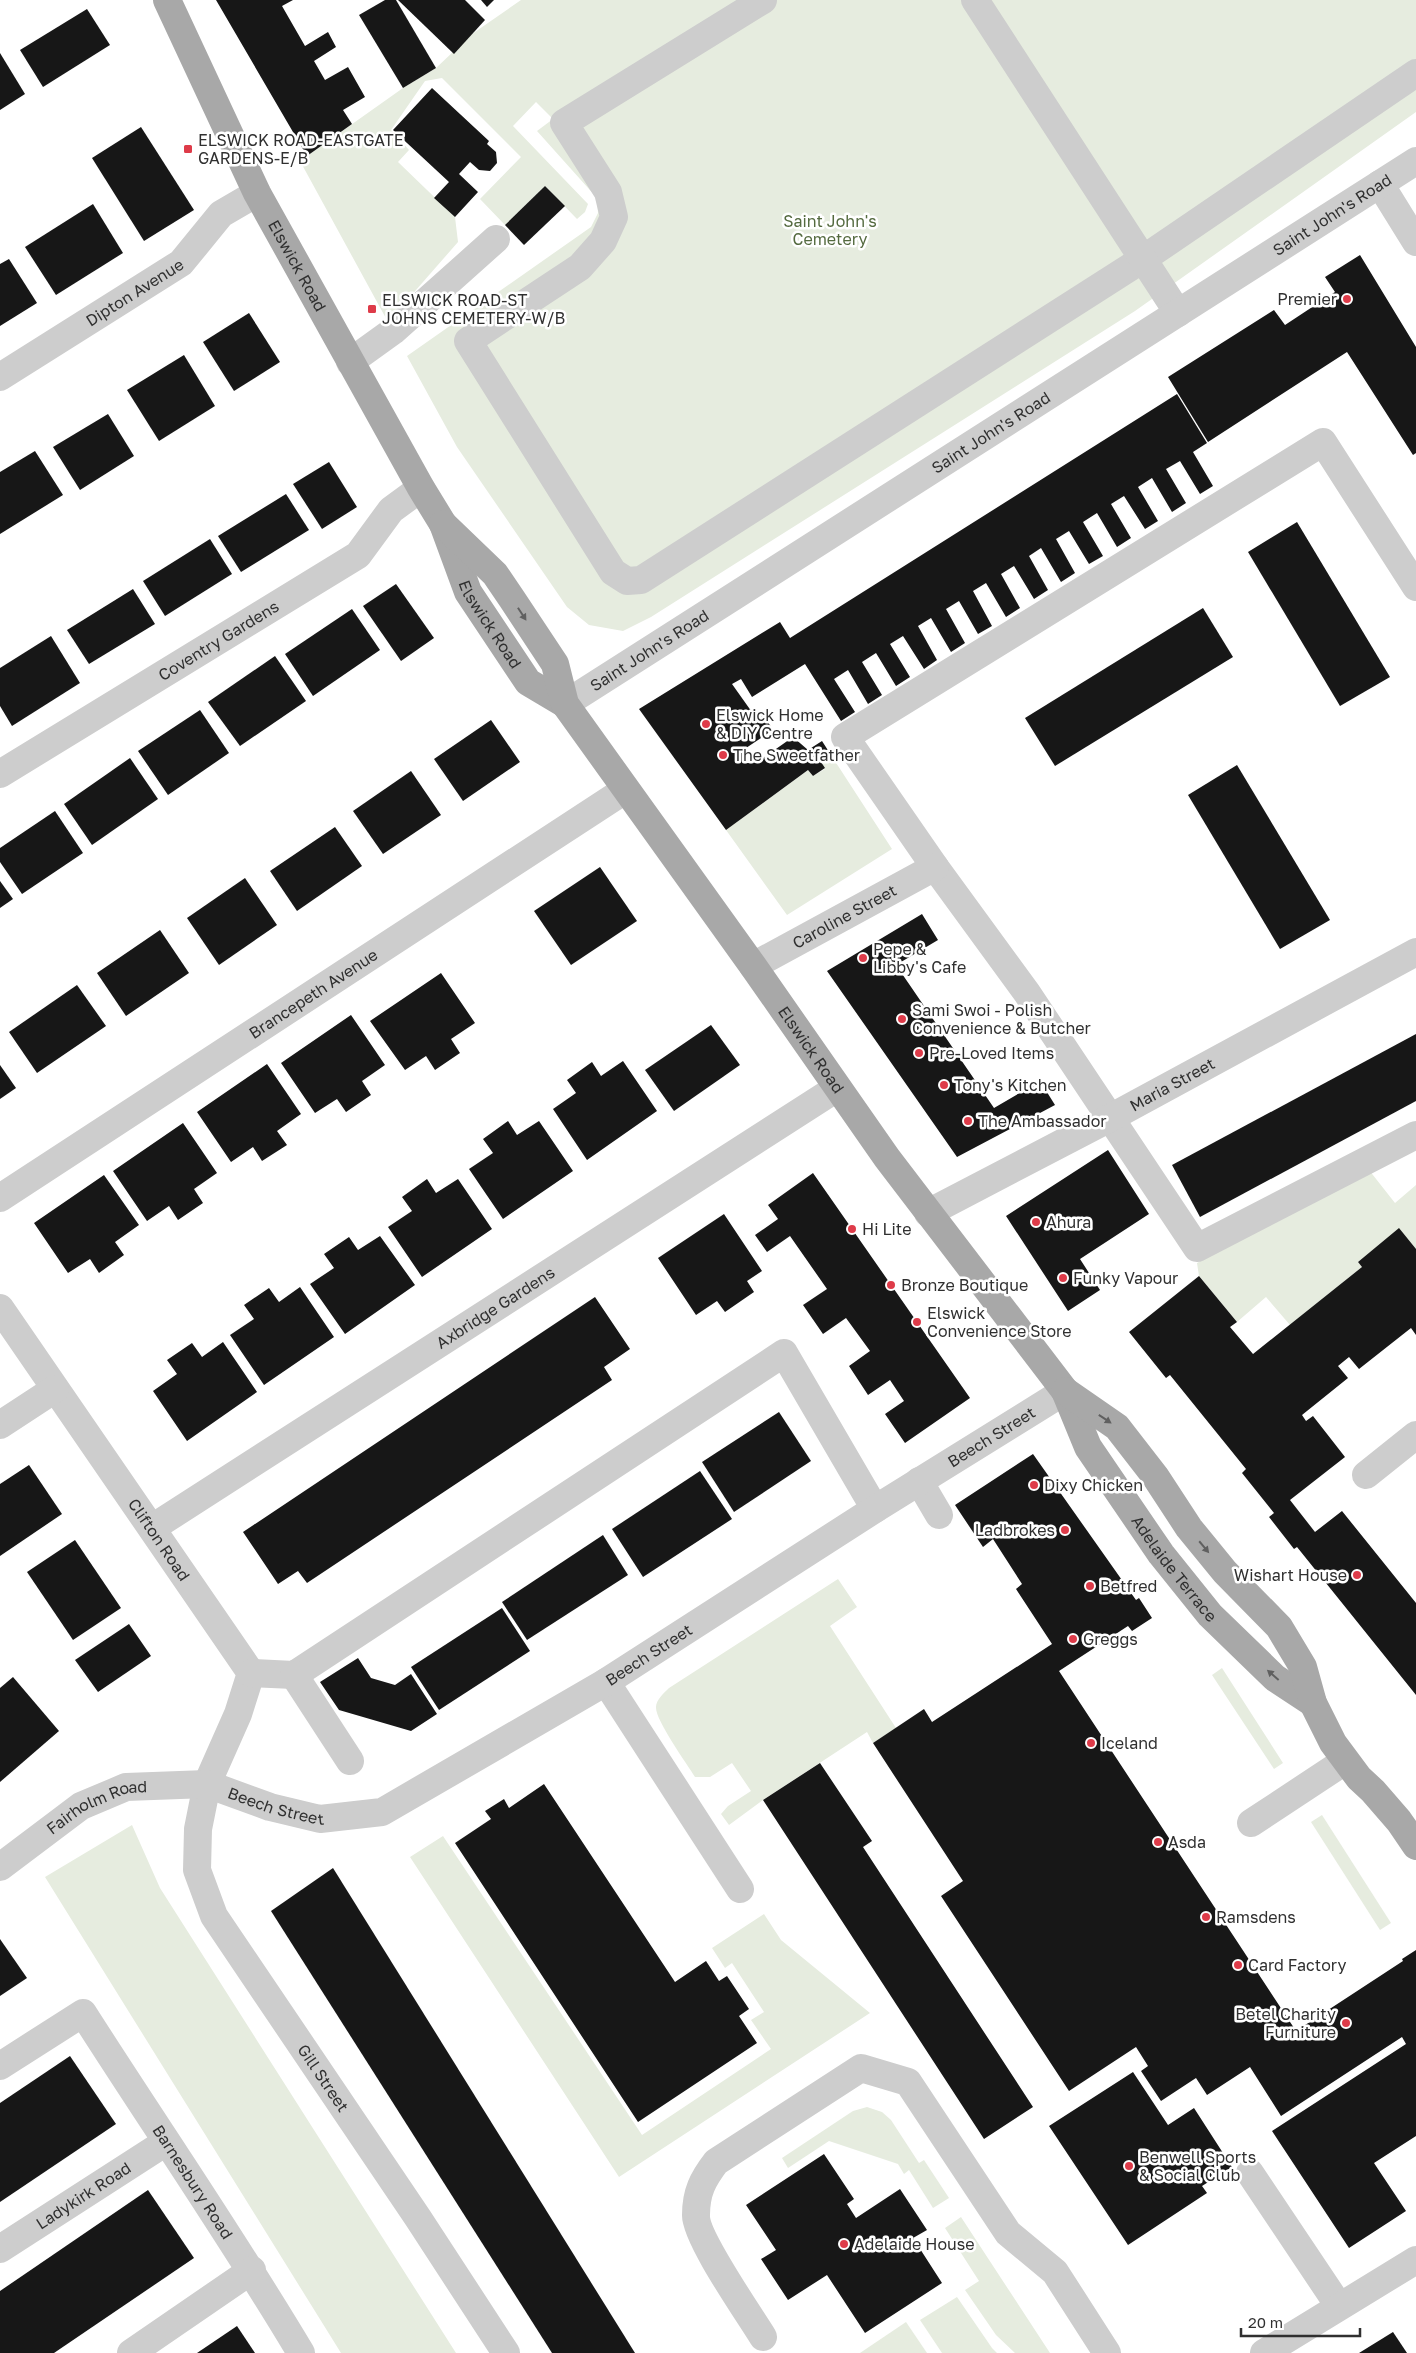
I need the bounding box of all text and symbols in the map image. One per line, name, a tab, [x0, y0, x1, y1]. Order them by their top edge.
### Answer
place label: ELSWICK ROAD-EASTGATE GARDENS-E/B	[198, 130, 403, 168]
marker: ELSWICK ROAD-EASTGATE GARDENS-E/B	[182, 143, 194, 155]
street label: Saint John's Road	[1269, 169, 1395, 260]
park label: Saint John's Cemetery	[783, 211, 877, 249]
street label: Elswick Road	[264, 216, 331, 315]
street label: Dipton Avenue	[82, 254, 187, 330]
place label: Premier	[1277, 289, 1337, 309]
place label: ELSWICK ROAD-ST JOHNS CEMETERY-W/B	[382, 290, 565, 328]
marker: Premier	[1341, 293, 1353, 305]
marker: ELSWICK ROAD-ST JOHNS CEMETERY-W/B	[366, 303, 378, 315]
street label: Saint John's Road	[928, 387, 1054, 478]
street label: Elswick Road	[454, 577, 526, 672]
street label: Coventry Gardens	[154, 596, 282, 685]
street label: Saint John's Road	[586, 605, 712, 695]
one-way arrow	[517, 608, 527, 621]
place label: Elswick Home & DIY Centre	[716, 705, 824, 743]
marker: Elswick Home & DIY Centre	[700, 718, 712, 730]
place label: The Sweetfather	[733, 745, 860, 765]
marker: The Sweetfather	[717, 749, 729, 761]
street label: Caroline Street	[789, 880, 900, 953]
place label: Pepe & Libby's Cafe	[873, 939, 966, 977]
street label: Brancepeth Avenue	[245, 944, 381, 1043]
marker: Pepe & Libby's Cafe	[857, 952, 869, 964]
place label: Sami Swoi - Polish Convenience & Butcher	[912, 1000, 1091, 1038]
street label: Elswick Road	[774, 1002, 849, 1097]
marker: Sami Swoi - Polish Convenience & Butcher	[896, 1013, 908, 1025]
place label: Pre-Loved Items	[929, 1043, 1054, 1063]
marker: Pre-Loved Items	[913, 1047, 925, 1059]
street label: Maria Street	[1126, 1053, 1218, 1115]
place label: Tony's Kitchen	[954, 1075, 1067, 1095]
marker: Tony's Kitchen	[938, 1079, 950, 1091]
place label: The Ambassador	[978, 1111, 1106, 1131]
marker: The Ambassador	[962, 1115, 974, 1127]
place label: Ahura	[1046, 1212, 1091, 1232]
marker: Ahura	[1030, 1216, 1042, 1228]
place label: Hi Lite	[862, 1219, 912, 1239]
marker: Hi Lite	[846, 1223, 858, 1235]
street label: Axbridge Gardens	[432, 1262, 558, 1353]
place label: Funky Vapour	[1073, 1268, 1178, 1288]
marker: Funky Vapour	[1057, 1272, 1069, 1284]
place label: Bronze Boutique	[901, 1275, 1028, 1295]
marker: Bronze Boutique	[885, 1279, 897, 1291]
place label: Elswick Convenience Store	[927, 1303, 1071, 1341]
marker: Elswick Convenience Store	[911, 1316, 923, 1328]
street label: Beech Street	[944, 1402, 1039, 1471]
one-way arrow	[1098, 1414, 1112, 1424]
place label: Dixy Chicken	[1044, 1475, 1143, 1495]
marker: Dixy Chicken	[1028, 1479, 1040, 1491]
street label: Clifton Road	[124, 1495, 194, 1585]
street label: Adelaide Terrace	[1128, 1511, 1221, 1626]
place label: Ladbrokes	[975, 1520, 1055, 1540]
marker: Ladbrokes	[1059, 1524, 1071, 1536]
one-way arrow	[1198, 1540, 1209, 1553]
place label: Wishart House	[1234, 1565, 1347, 1585]
marker: Wishart House	[1351, 1569, 1363, 1581]
place label: Betfred	[1100, 1576, 1157, 1596]
marker: Betfred	[1084, 1580, 1096, 1592]
street label: Beech Street	[602, 1619, 696, 1690]
place label: Greggs	[1083, 1629, 1138, 1649]
marker: Greggs	[1067, 1633, 1079, 1645]
one-way arrow	[1266, 1670, 1279, 1681]
place label: Iceland	[1101, 1733, 1158, 1753]
marker: Iceland	[1085, 1737, 1097, 1749]
street label: Fairholm Road	[42, 1776, 148, 1839]
street label: Beech Street	[225, 1783, 325, 1829]
place label: Asda	[1168, 1832, 1206, 1852]
marker: Asda	[1152, 1836, 1164, 1848]
place label: Ramsdens	[1216, 1907, 1296, 1927]
marker: Ramsdens	[1200, 1911, 1212, 1923]
place label: Card Factory	[1248, 1955, 1347, 1975]
marker: Card Factory	[1232, 1959, 1244, 1971]
place label: Betel Charity Furniture	[1235, 2004, 1336, 2042]
marker: Betel Charity Furniture	[1340, 2017, 1352, 2029]
street label: Gill Street	[294, 2040, 353, 2116]
street label: Barnesbury Road	[148, 2121, 237, 2243]
place label: Benwell Sports & Social Club	[1139, 2147, 1256, 2185]
street label: Ladykirk Road	[32, 2157, 134, 2233]
marker: Benwell Sports & Social Club	[1123, 2160, 1135, 2172]
place label: Adelaide House	[854, 2234, 974, 2254]
marker: Adelaide House	[838, 2238, 850, 2250]
scale bar	[1241, 2306, 1360, 2338]
text: 20 m	[1248, 2313, 1283, 2331]

